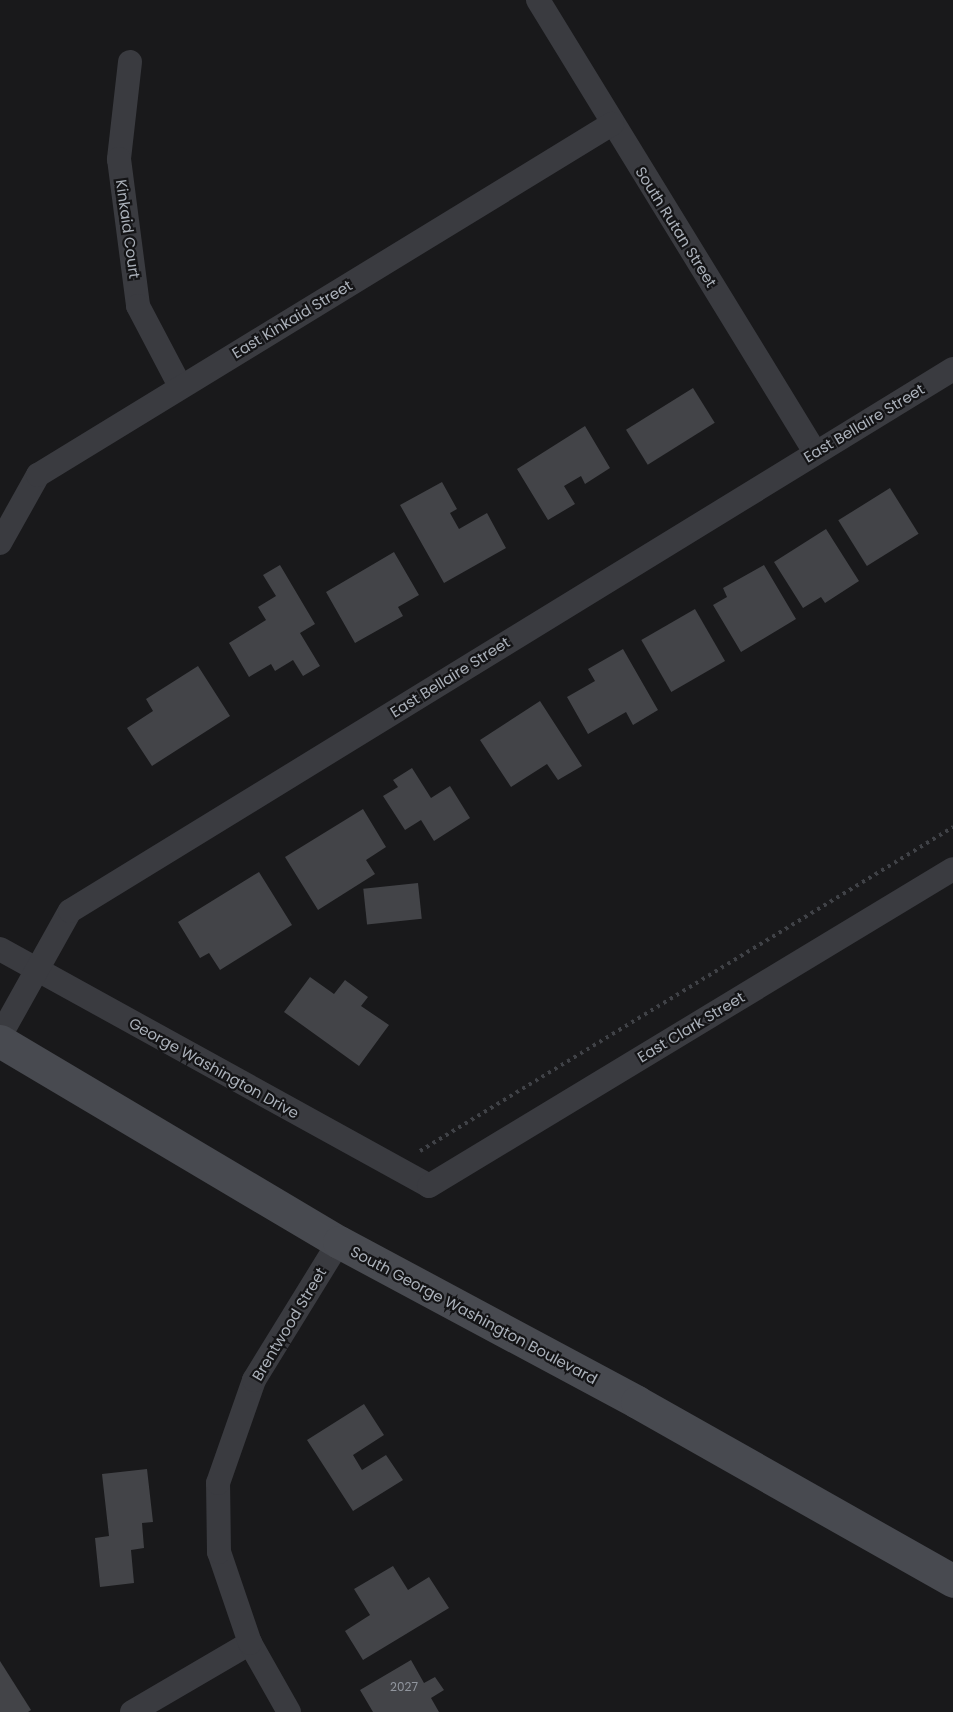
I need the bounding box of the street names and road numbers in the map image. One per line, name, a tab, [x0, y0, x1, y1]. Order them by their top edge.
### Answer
street label: South Rutan Street	[632, 163, 720, 291]
street label: Kinkaid Court	[112, 178, 144, 280]
street label: East Kinkaid Street	[229, 276, 355, 362]
street label: East Bellaire Street	[800, 380, 928, 466]
street label: East Bellaire Street	[387, 633, 513, 721]
street label: East Clark Street	[634, 988, 748, 1066]
street label: George Washington Drive	[126, 1014, 302, 1122]
street label: South George Washington Boulevard	[348, 1242, 600, 1388]
street label: Brentwood Street	[248, 1264, 330, 1384]

